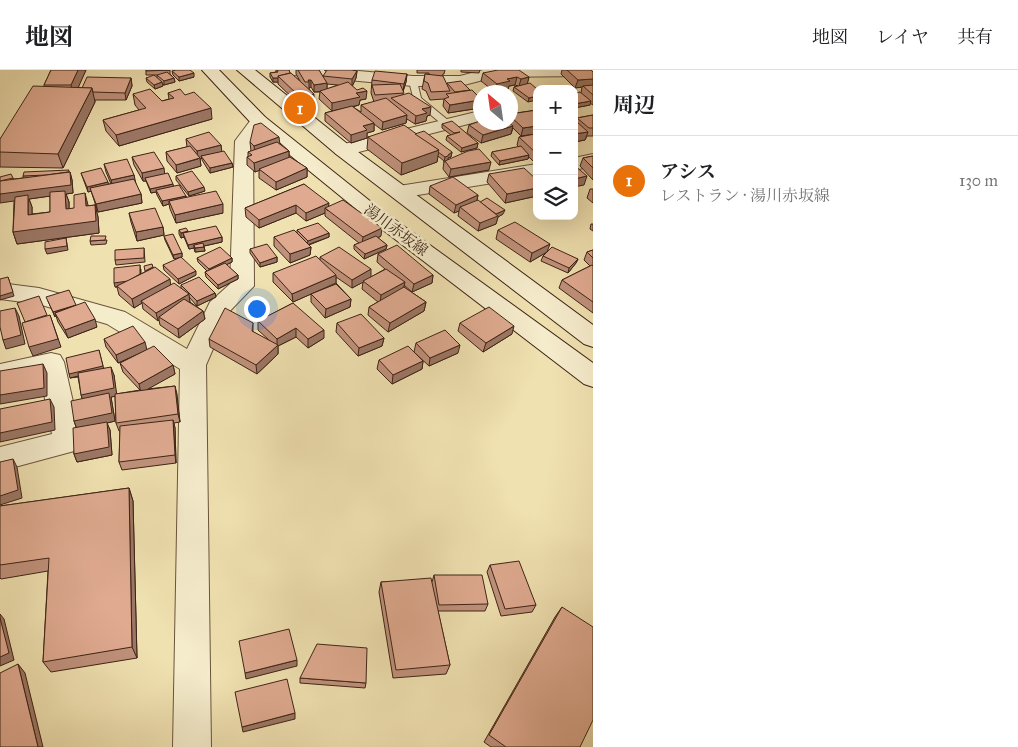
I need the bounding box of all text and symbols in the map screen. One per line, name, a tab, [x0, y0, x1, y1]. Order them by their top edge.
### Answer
text: 地図	[25, 22, 73, 52]
text: 地図	[812, 26, 848, 48]
text: レイヤ	[876, 26, 929, 48]
text: 共有	[957, 26, 993, 48]
north arrow	[473, 85, 518, 130]
map controls	[533, 85, 578, 220]
button: +	[533, 85, 578, 130]
pin: 1	[284, 89, 316, 127]
text: 周辺	[613, 92, 655, 118]
button: −	[533, 130, 578, 175]
text: アシス	[660, 160, 716, 183]
text: 1	[626, 171, 632, 190]
text: 130 m	[959, 171, 998, 190]
button: layers	[533, 175, 578, 220]
text: レストラン · 湯川赤坂線	[660, 186, 830, 205]
street label: 湯川赤坂線	[361, 200, 431, 260]
your location	[244, 296, 270, 322]

